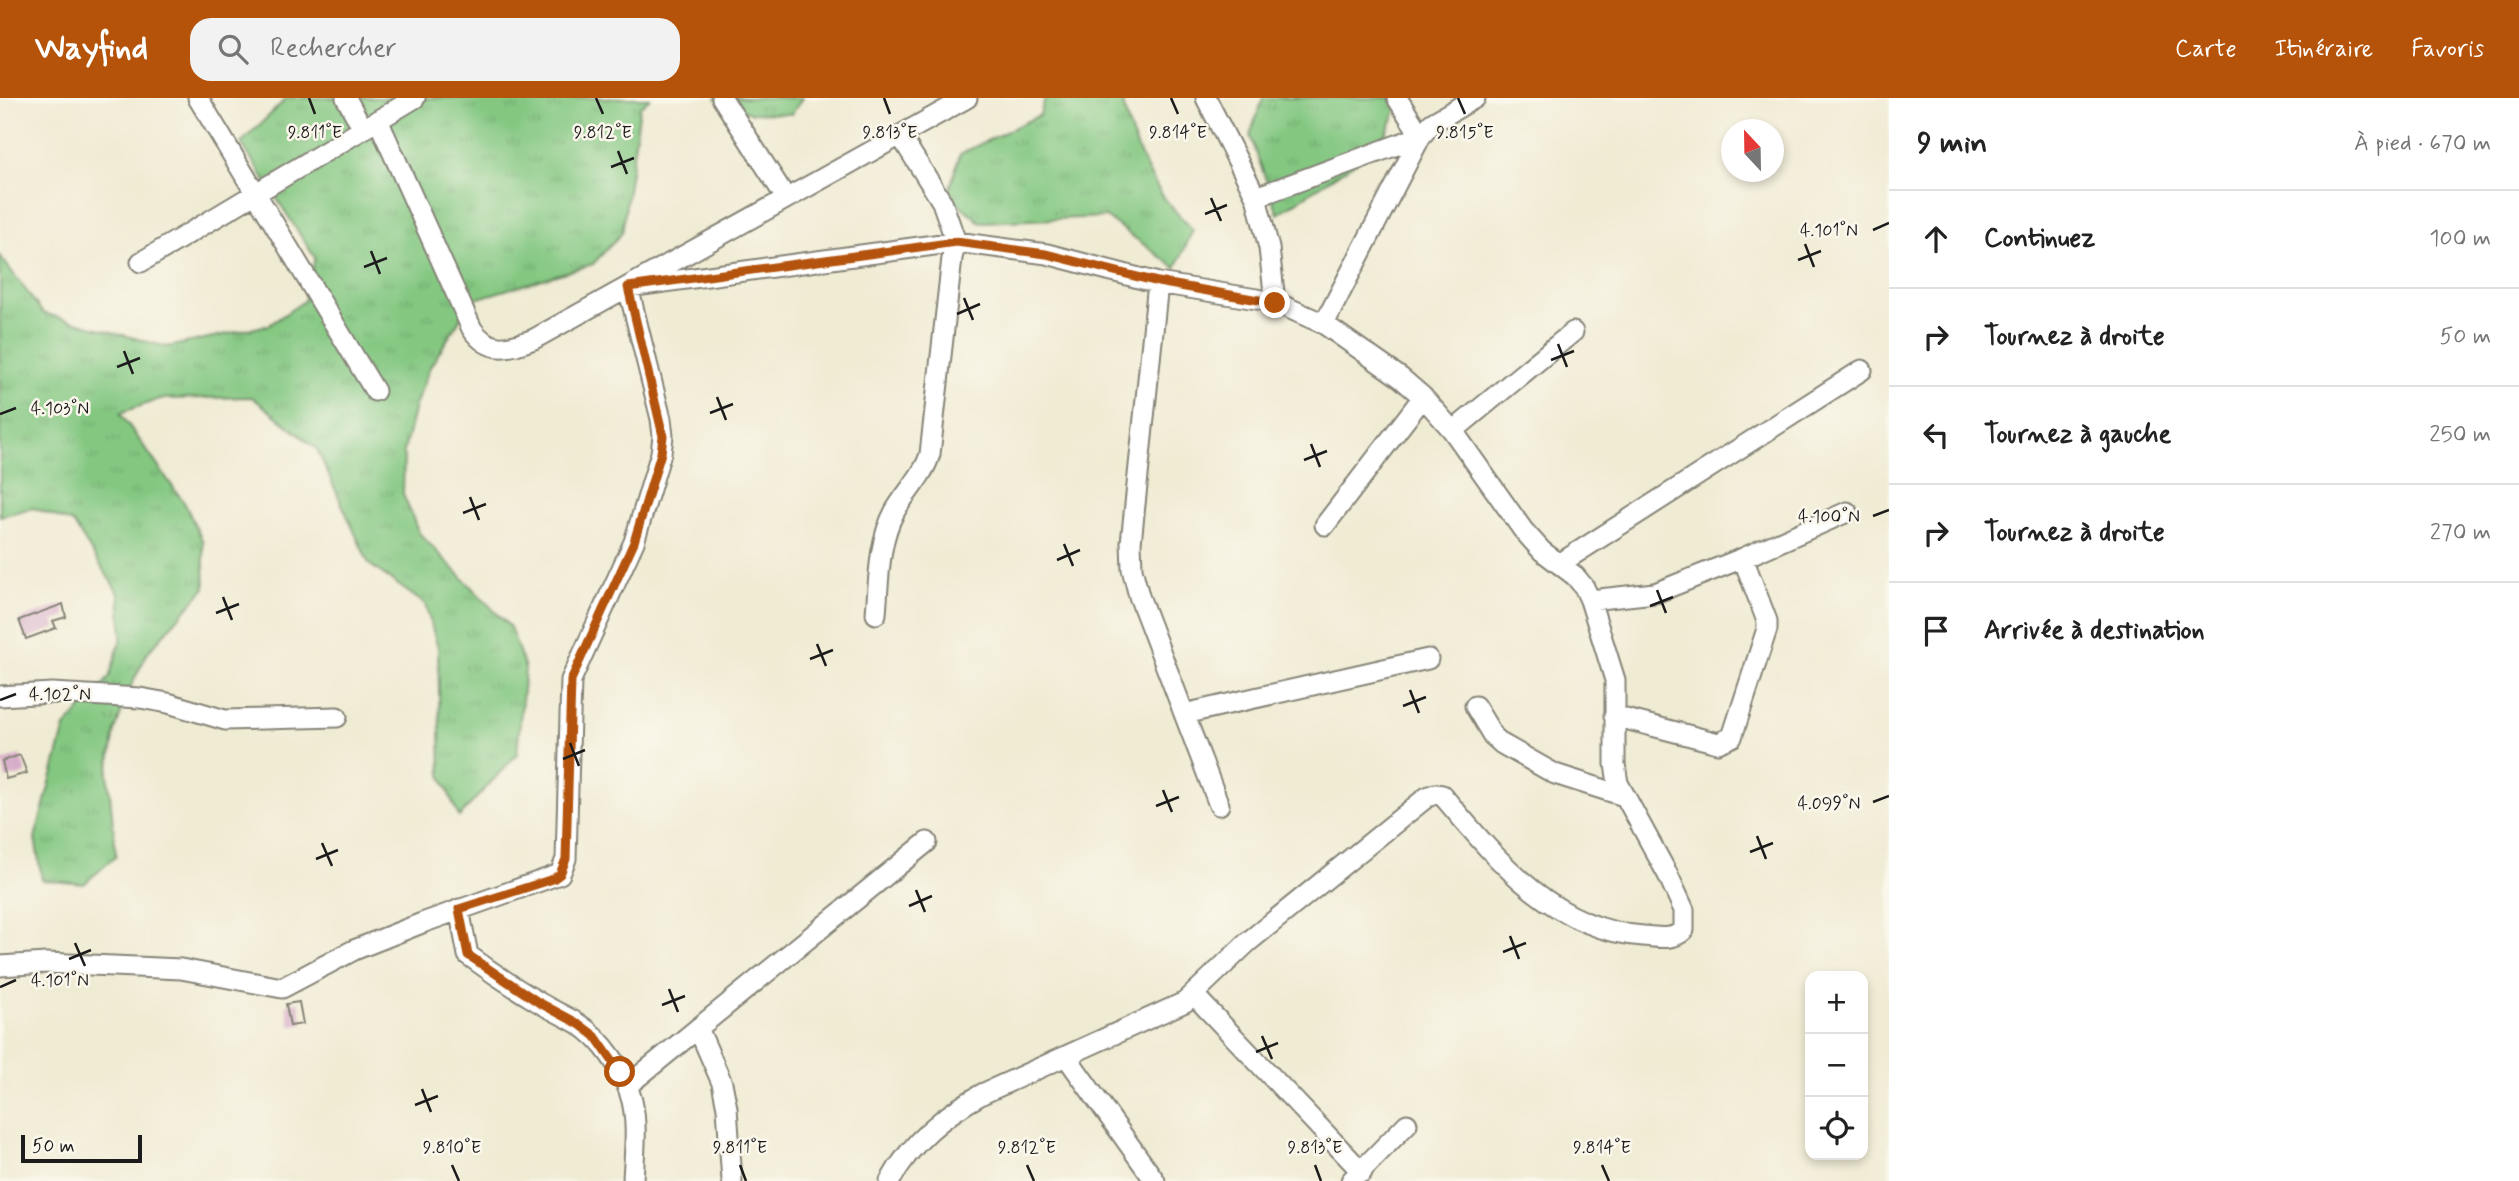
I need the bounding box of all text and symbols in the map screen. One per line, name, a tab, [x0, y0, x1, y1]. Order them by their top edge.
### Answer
search box	[190, 18, 680, 81]
text: Wayfind	[35, 27, 148, 71]
icon: search	[214, 30, 252, 68]
text: Rechercher	[270, 32, 397, 66]
text: Carte	[2175, 34, 2237, 65]
text: Itinéraire	[2275, 34, 2373, 65]
text: Favoris	[2411, 34, 2484, 65]
north arrow	[1721, 119, 1784, 182]
text: 9.811°E	[288, 121, 342, 145]
text: 9.812°E	[574, 121, 632, 145]
text: 9.813°E	[863, 121, 917, 145]
text: 9.814°E	[1149, 121, 1207, 145]
text: 9.815°E	[1436, 121, 1494, 145]
text: 9 min	[1917, 124, 1987, 163]
text: À pied · 670 m	[2354, 129, 2491, 159]
text: 4.101°N	[1800, 219, 1858, 243]
icon: ahead	[1917, 220, 1955, 258]
text: Continuez	[1984, 222, 2095, 256]
text: 100 m	[2429, 224, 2491, 254]
route end	[1259, 287, 1290, 318]
icon: right	[1917, 318, 1955, 356]
text: Tournez à droite	[1984, 320, 2165, 354]
text: 50 m	[2440, 322, 2491, 352]
text: 4.103°N	[31, 397, 89, 421]
icon: left	[1917, 416, 1955, 454]
text: Tournez à gauche	[1984, 418, 2171, 452]
text: 250 m	[2429, 420, 2491, 450]
text: 4.100°N	[1798, 505, 1860, 529]
icon: right	[1917, 514, 1955, 552]
text: Tournez à droite	[1984, 516, 2165, 550]
text: 270 m	[2430, 518, 2491, 548]
icon: arrive	[1917, 612, 1955, 650]
text: Arrivée à destination	[1984, 614, 2205, 648]
text: 4.102°N	[29, 683, 91, 707]
text: 4.099°N	[1797, 792, 1861, 816]
text: 4.101°N	[31, 969, 89, 993]
map controls	[1805, 971, 1868, 1160]
button: +	[1805, 971, 1868, 1034]
button: −	[1805, 1034, 1868, 1097]
route start	[604, 1056, 635, 1087]
button: locate	[1805, 1097, 1868, 1160]
scale bar	[21, 1132, 142, 1164]
text: 50 m	[32, 1134, 75, 1159]
text: 9.810°E	[423, 1136, 481, 1160]
text: 9.811°E	[713, 1136, 767, 1160]
text: 9.812°E	[998, 1136, 1056, 1160]
text: 9.813°E	[1288, 1136, 1342, 1160]
text: 9.814°E	[1573, 1136, 1631, 1160]

